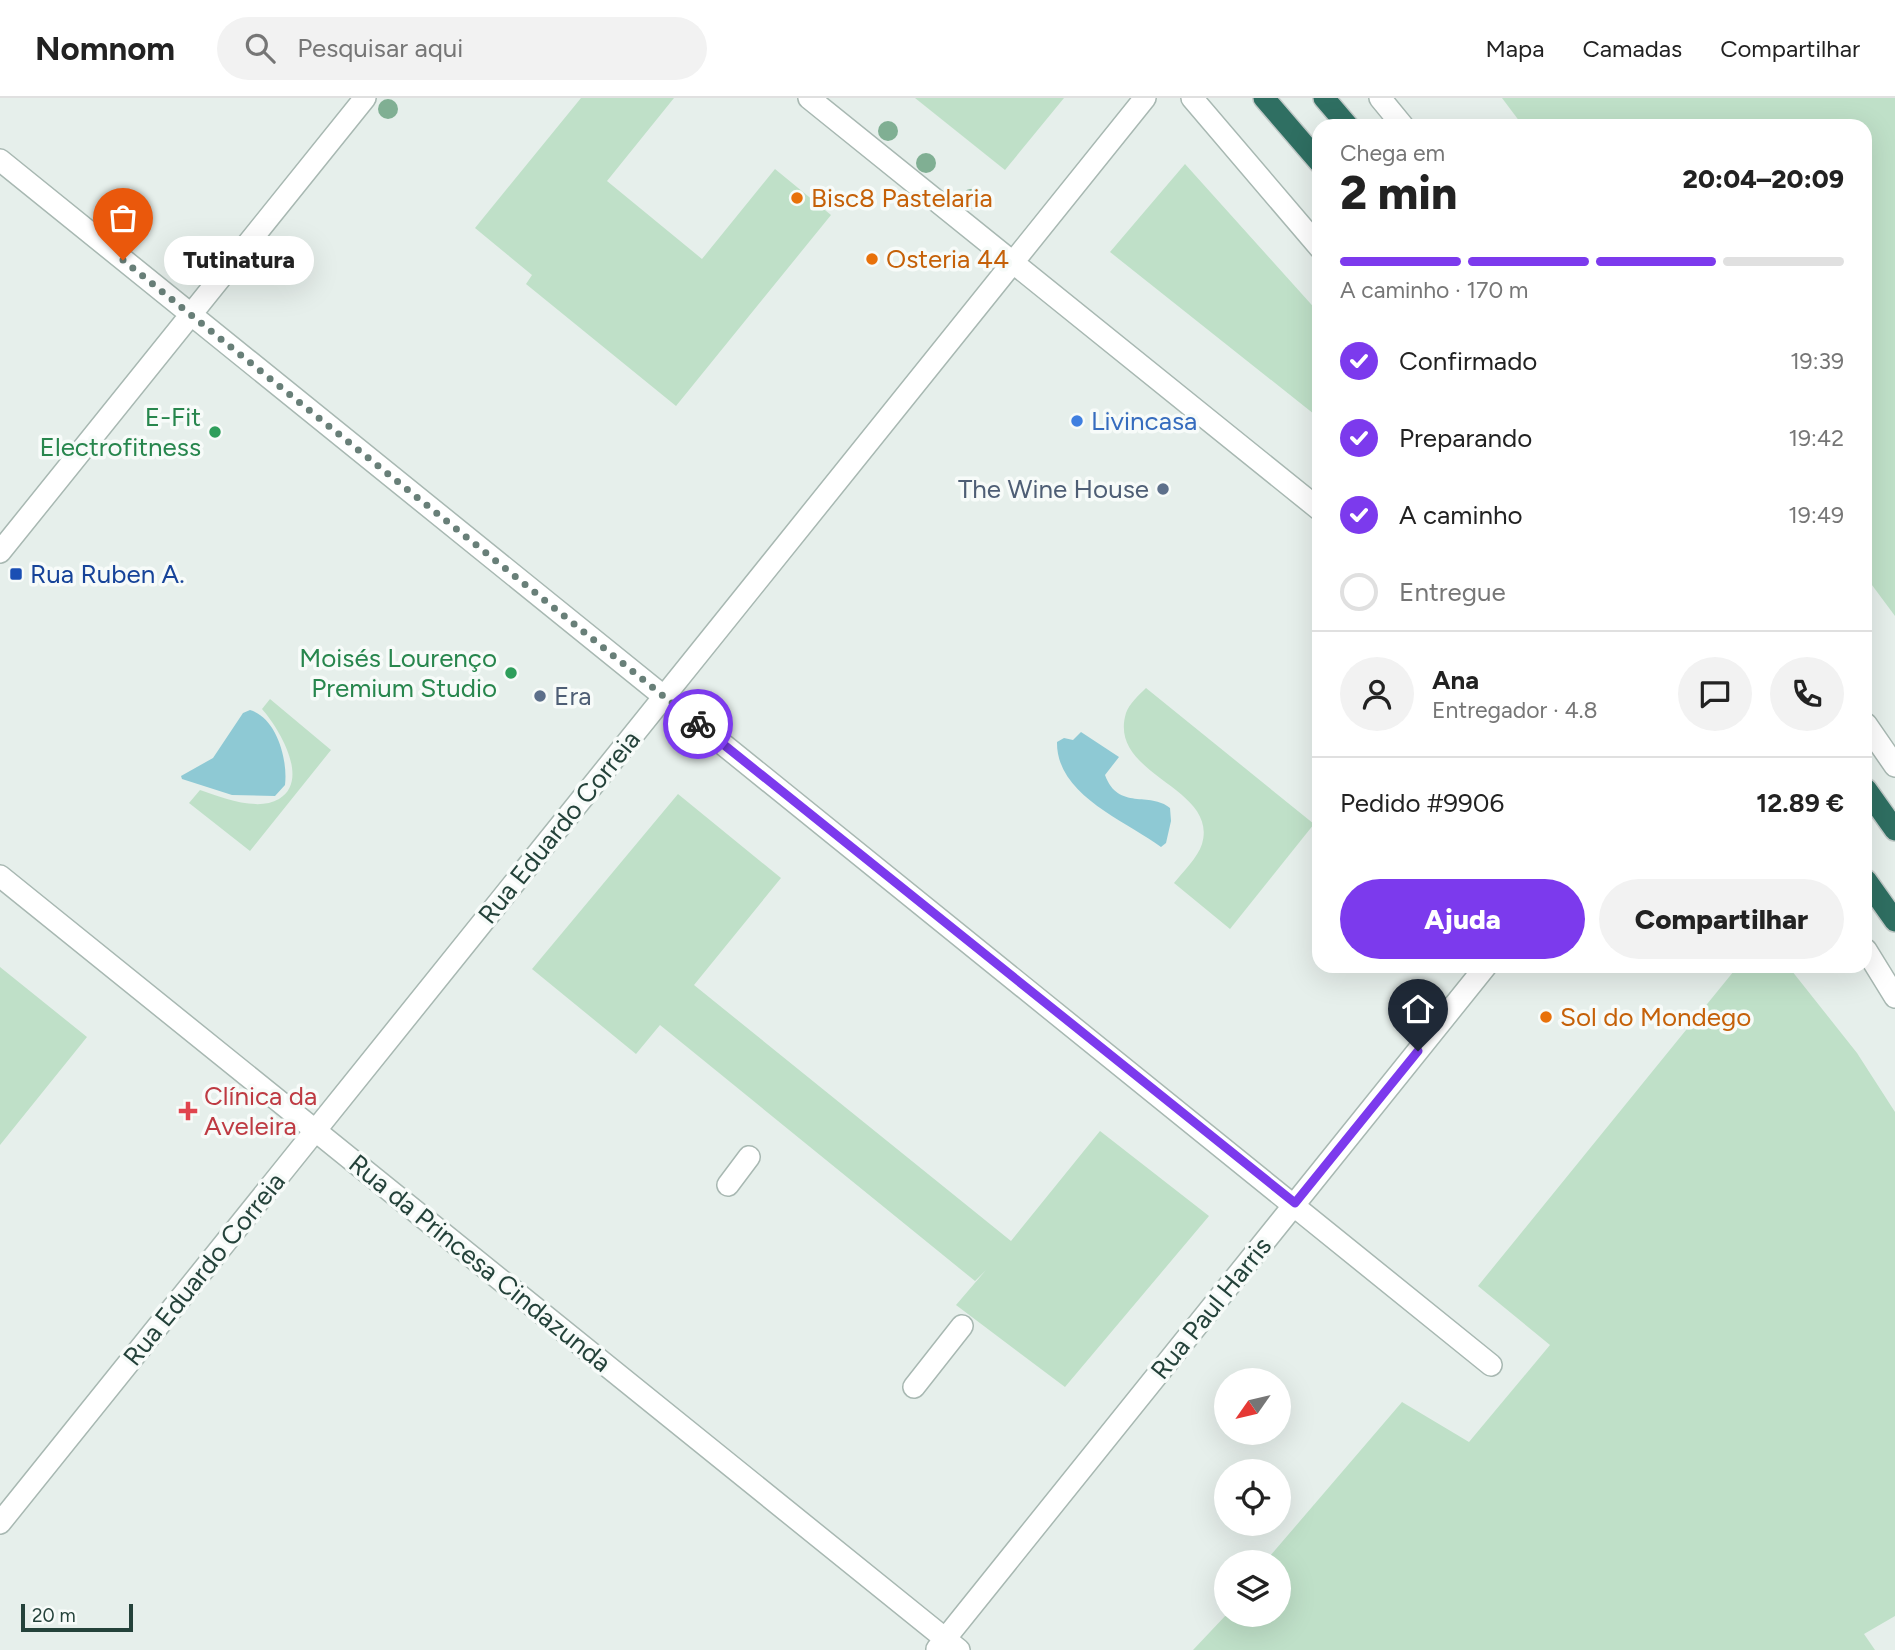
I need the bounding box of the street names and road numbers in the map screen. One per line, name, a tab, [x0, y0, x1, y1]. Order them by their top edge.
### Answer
street label: Rua Eduardo Correia	[471, 724, 647, 930]
street label: Rua da Princesa Cindazunda	[343, 1147, 617, 1379]
street label: Rua Eduardo Correia	[116, 1166, 292, 1372]
street label: Rua Paul Harris	[1144, 1230, 1278, 1386]

